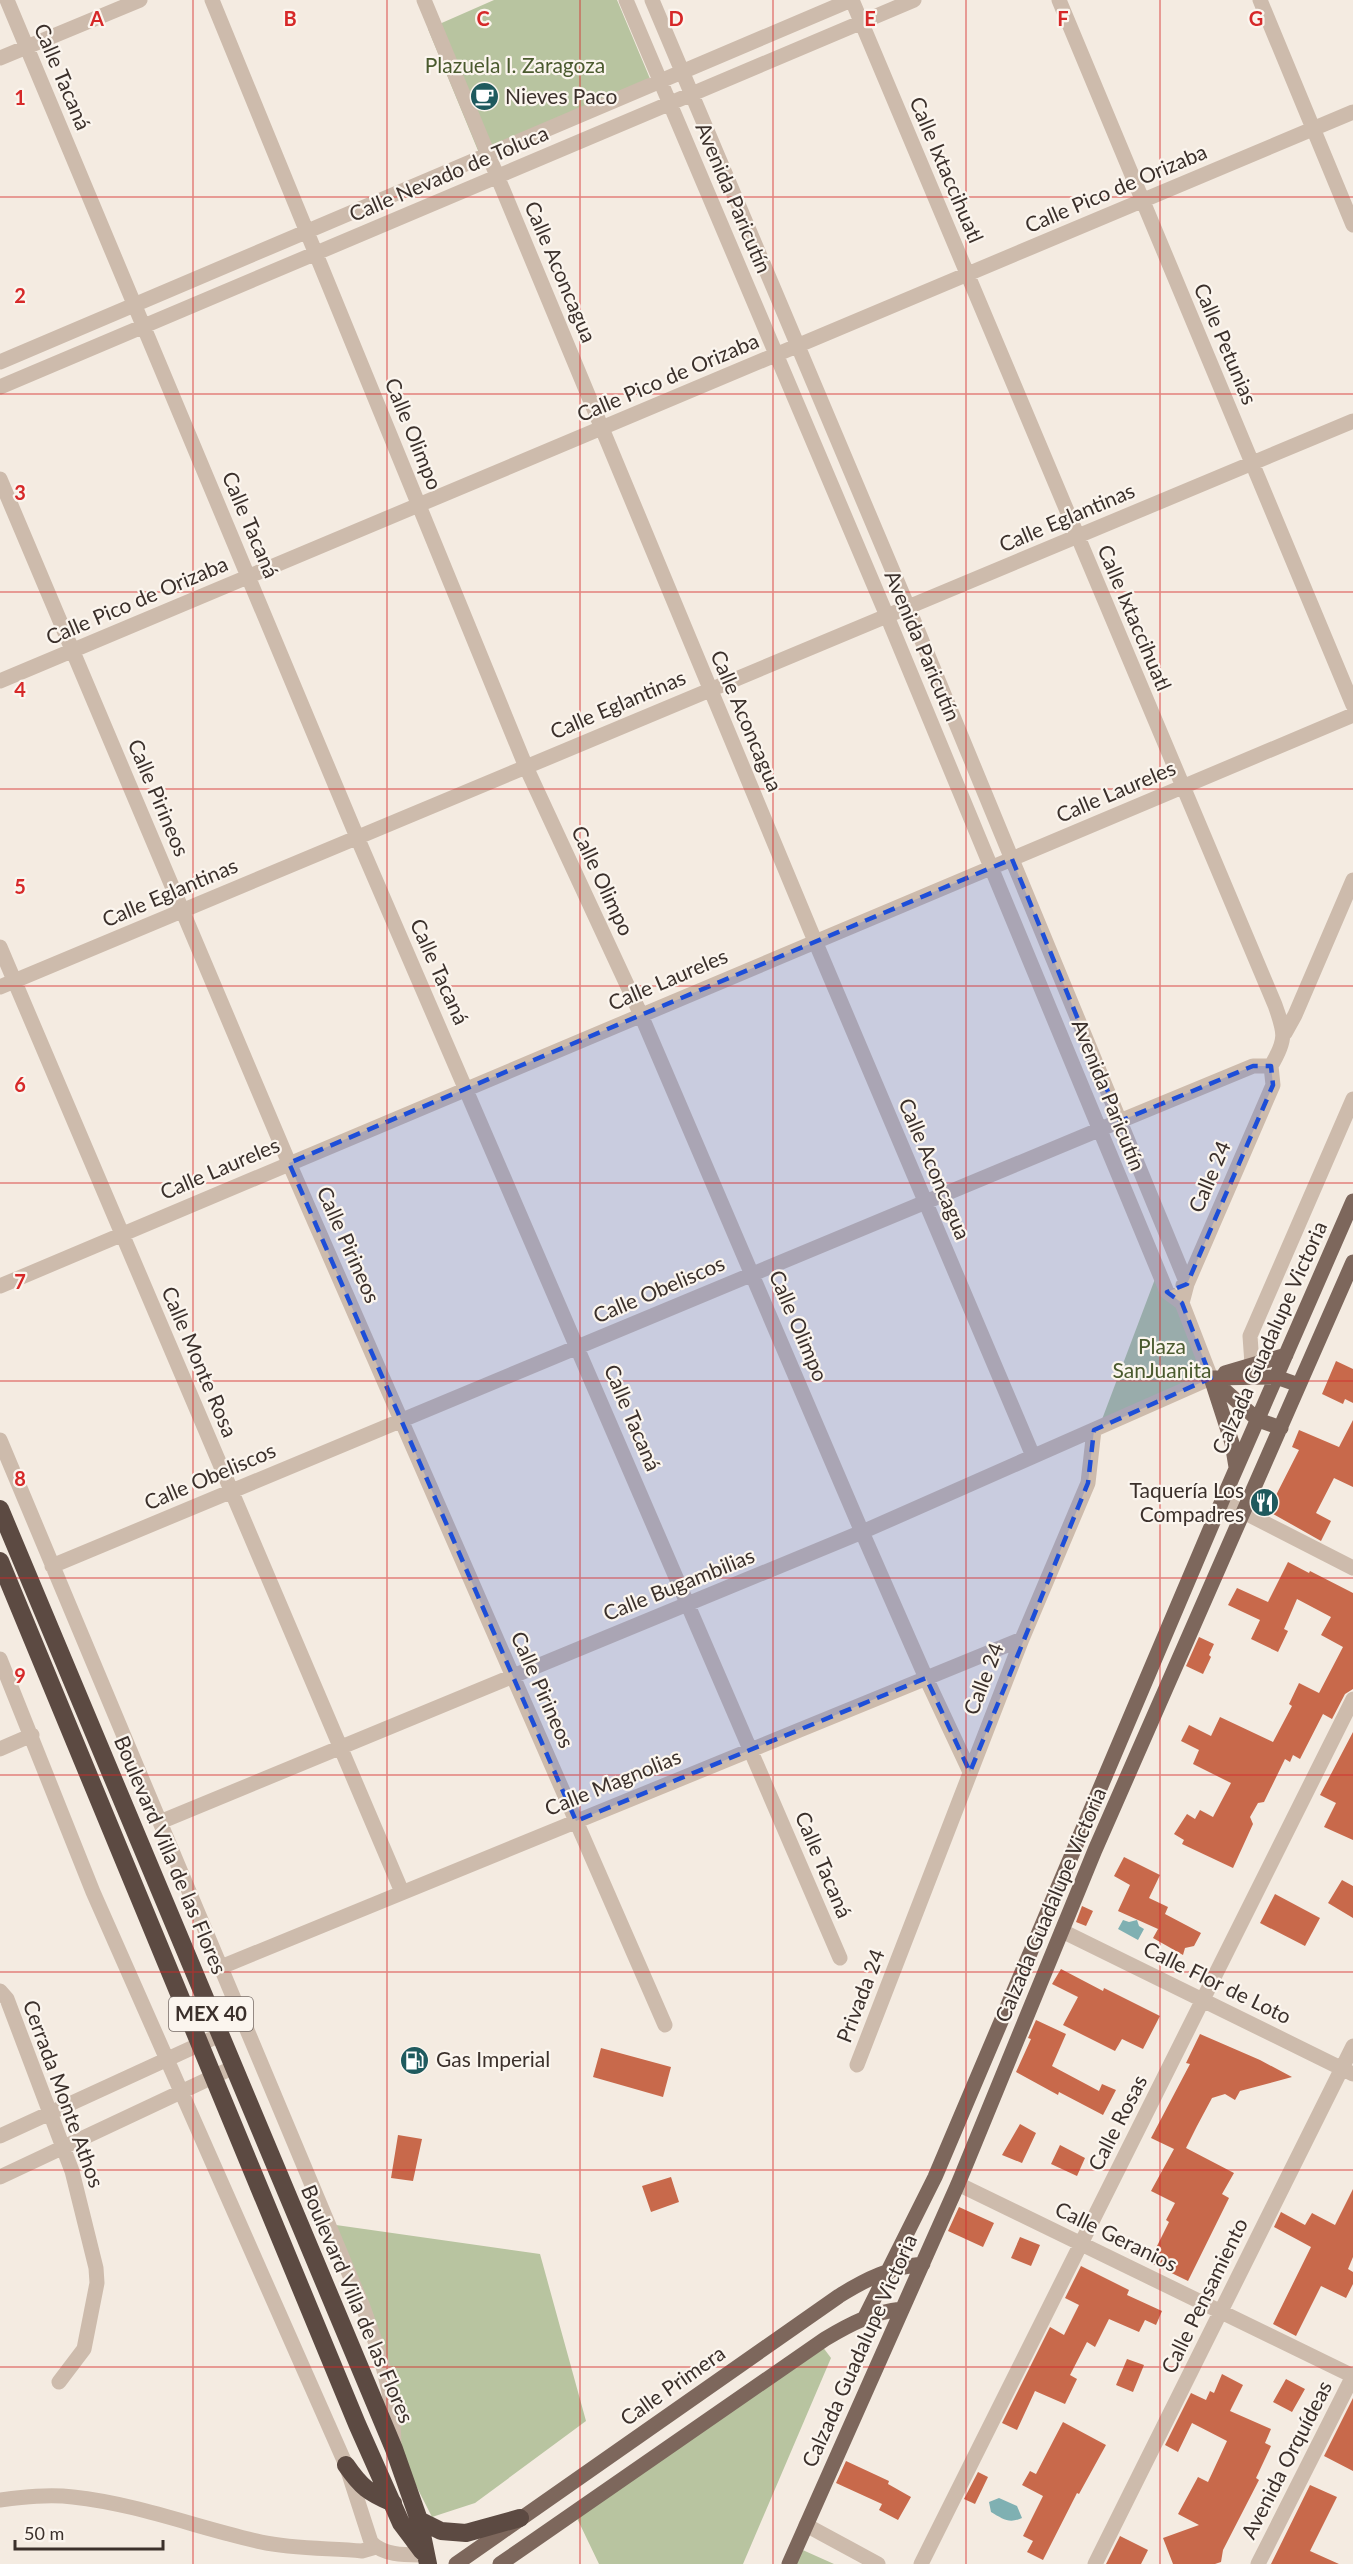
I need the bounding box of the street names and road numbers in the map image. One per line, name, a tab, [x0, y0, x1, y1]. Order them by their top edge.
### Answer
street label: Calle Tacaná	[30, 19, 97, 133]
street label: Calle Ixtaccihuatl	[905, 93, 989, 246]
street label: Avenida Paricutín	[691, 118, 777, 276]
street label: Calle Nevado de Toluca	[345, 119, 552, 226]
street label: Calle Pico de Orizaba	[1021, 138, 1210, 237]
street label: Calle Aconcagua	[520, 197, 602, 346]
street label: Calle Petunias	[1190, 279, 1263, 408]
street label: Calle Pico de Orizaba	[573, 327, 762, 426]
street label: Calle Olimpo	[381, 374, 448, 493]
street label: Calle Tacaná	[218, 467, 285, 581]
street label: Calle Eglantinas	[995, 477, 1138, 556]
street label: Calle Ixtaccihuatl	[1093, 541, 1177, 694]
street label: Calle Pico de Orizaba	[42, 550, 231, 649]
street label: Avenida Paricutín	[880, 566, 966, 724]
street label: Calle Aconcagua	[706, 646, 788, 795]
street label: Calle Eglantinas	[546, 664, 689, 743]
street label: Calle Pirineos	[123, 735, 195, 860]
street label: Calle Laureles	[1052, 754, 1179, 827]
street label: Calle Olimpo	[567, 821, 640, 939]
street label: Calle Eglantinas	[98, 852, 241, 931]
street label: Calle Tacaná	[406, 915, 475, 1028]
street label: Calle Laureles	[604, 942, 731, 1015]
street label: Avenida Paricutín	[1068, 1015, 1151, 1174]
street label: Calle Aconcagua	[894, 1094, 976, 1243]
street label: Calle Laureles	[156, 1131, 283, 1204]
street label: Calle 24	[1182, 1137, 1235, 1216]
street label: Calle Pirineos	[313, 1182, 386, 1307]
street label: Calzada Guadalupe Victoria	[1206, 1217, 1331, 1458]
street label: Calle Obeliscos	[589, 1250, 728, 1328]
street label: Calle Olimpo	[765, 1266, 834, 1385]
street label: Calle Monte Rosa	[157, 1282, 243, 1441]
street label: Calle Tacaná	[600, 1360, 667, 1474]
street label: Calle Obeliscos	[140, 1437, 279, 1515]
street label: Calle Bugambilias	[599, 1542, 758, 1625]
street label: Calle Pirineos	[507, 1627, 580, 1752]
street label: Calle 24	[957, 1639, 1008, 1718]
street label: Boulevard Villa de las Flores	[110, 1731, 233, 1977]
street label: Calle Magnolias	[541, 1743, 684, 1820]
street label: Calzada Guadalupe Victoria	[989, 1783, 1110, 2025]
street label: Calle Tacaná	[791, 1807, 858, 1921]
street label: Calle Flor de Loto	[1140, 1935, 1296, 2028]
street label: Privada 24	[830, 1945, 889, 2046]
street label: Cerrada Monte Athos	[19, 1996, 110, 2191]
road number: MEX 40	[169, 1997, 253, 2031]
street label: Calle Rosas	[1082, 2070, 1151, 2174]
street label: Boulevard Villa de las Flores	[297, 2180, 420, 2426]
street label: Calle Geranios	[1051, 2195, 1182, 2276]
street label: Calle Pensamiento	[1155, 2214, 1252, 2377]
street label: Calzada Guadalupe Victoria	[796, 2230, 921, 2471]
street label: Calle Primera	[615, 2339, 729, 2430]
street label: Avenida Orquídeas	[1235, 2376, 1336, 2543]

